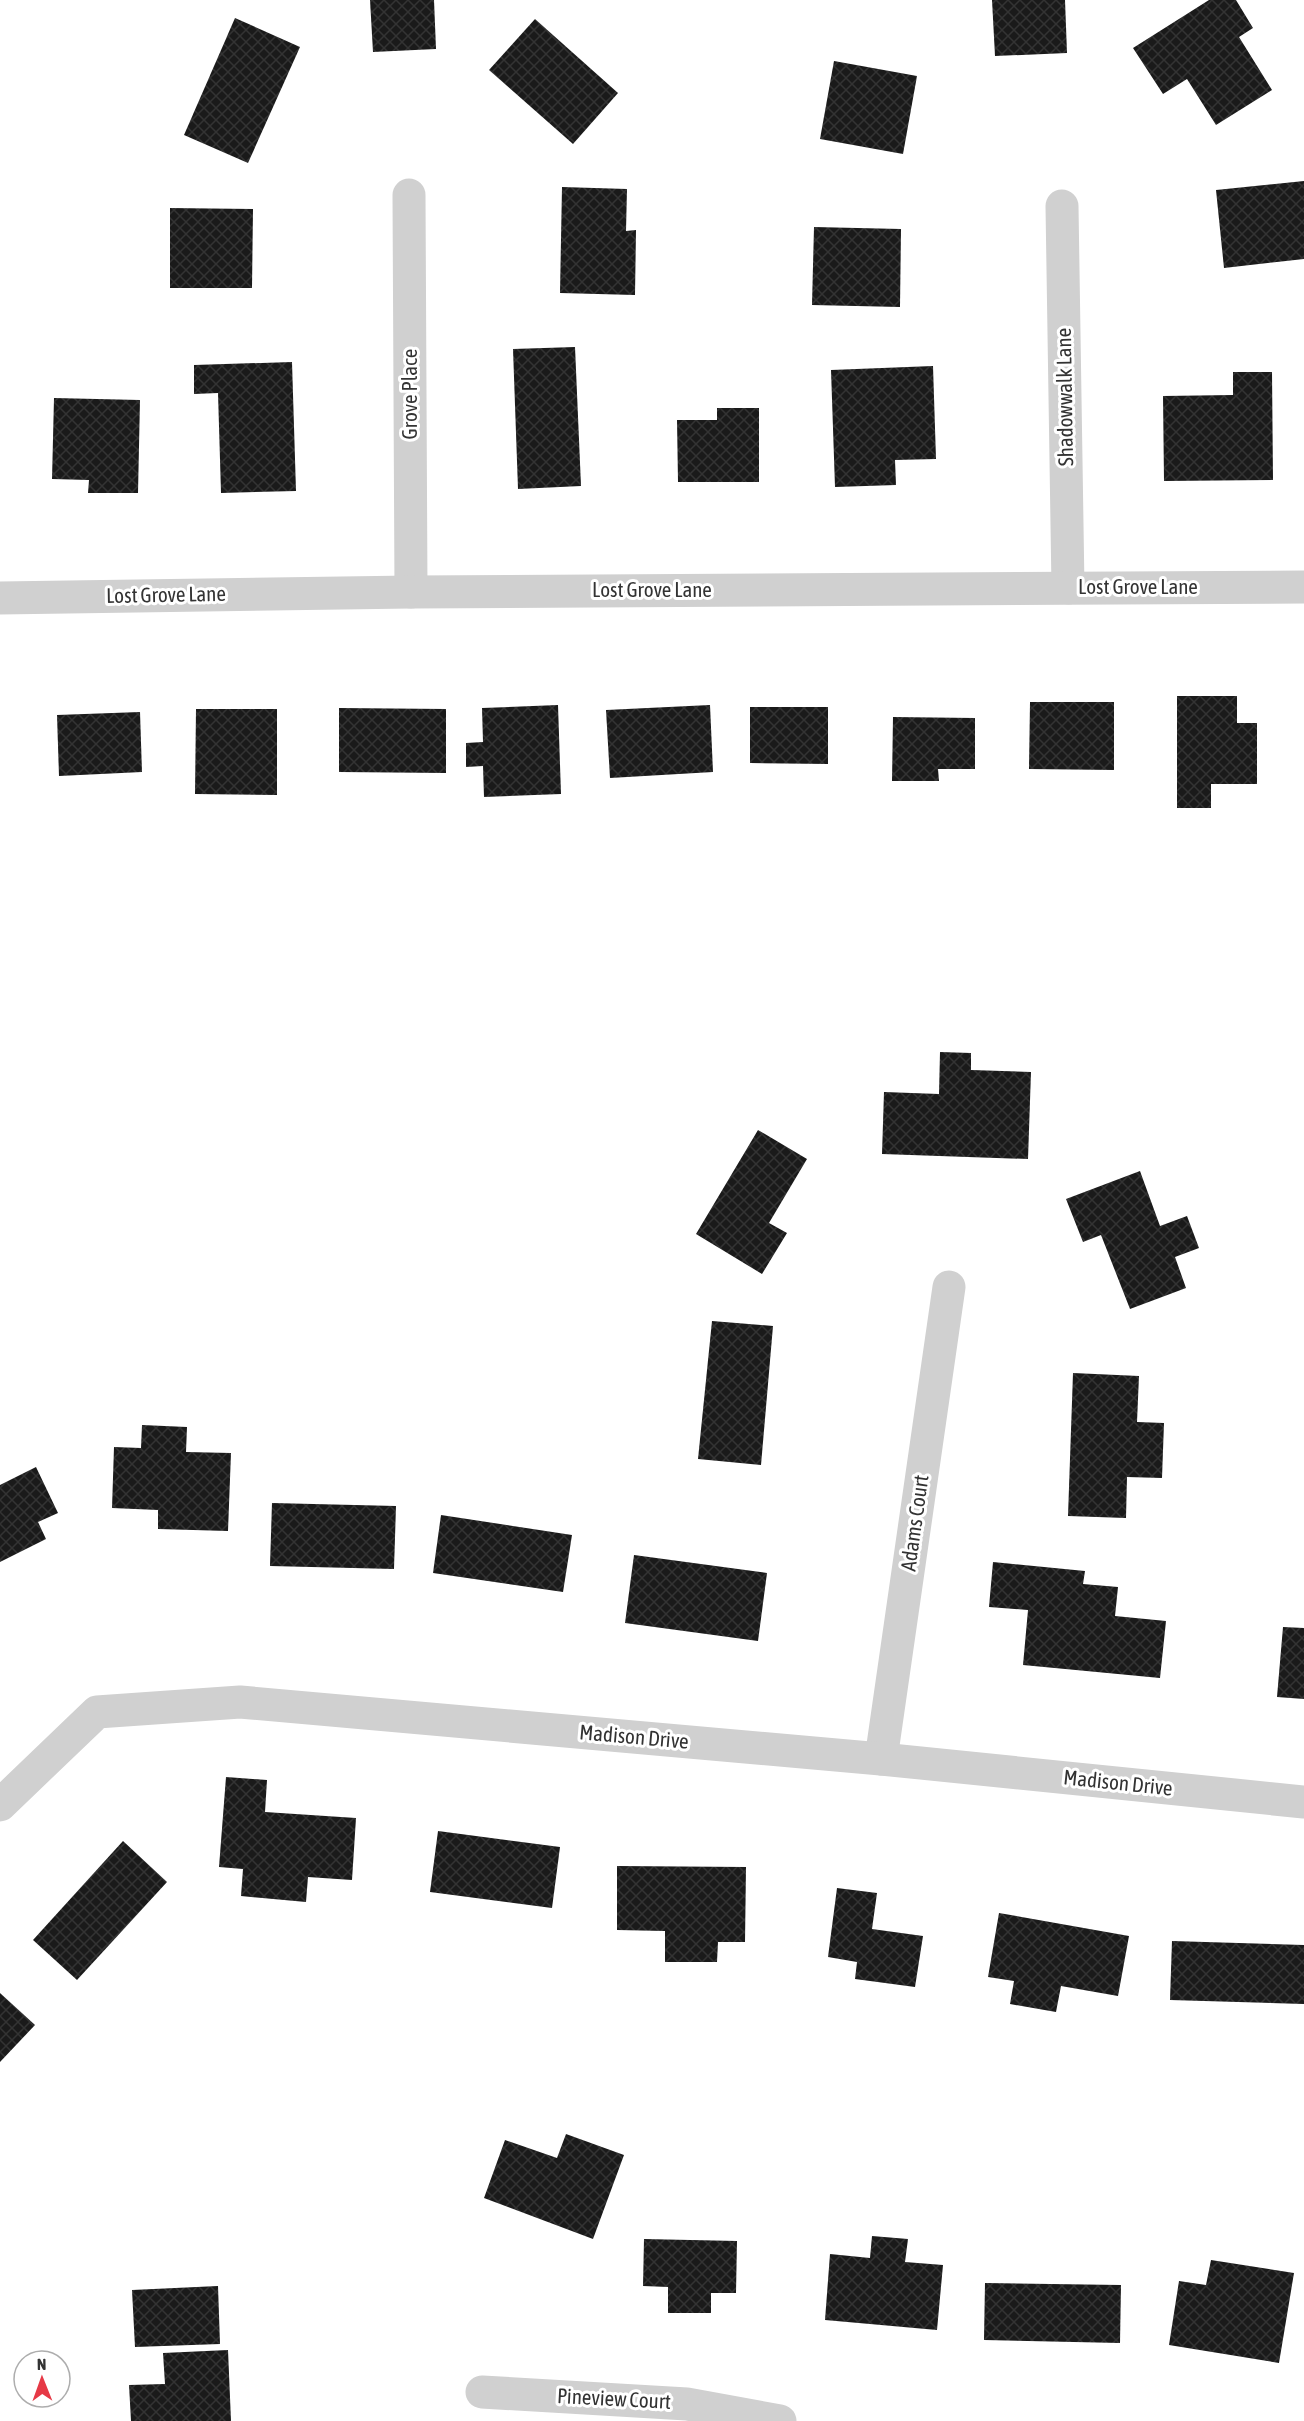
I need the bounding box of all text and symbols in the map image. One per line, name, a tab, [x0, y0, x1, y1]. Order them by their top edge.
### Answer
street label: Shadowwalk Lane	[1051, 328, 1077, 466]
street label: Grove Place	[397, 349, 421, 439]
street label: Lost Grove Lane	[1078, 574, 1198, 598]
street label: Lost Grove Lane	[592, 577, 712, 601]
street label: Lost Grove Lane	[106, 581, 226, 607]
street label: Adams Court	[895, 1473, 933, 1573]
street label: Madison Drive	[578, 1719, 690, 1753]
street label: Madison Drive	[1062, 1764, 1174, 1800]
north arrow	[12, 2349, 72, 2409]
text: N	[37, 2355, 47, 2373]
street label: Pineview Court	[557, 2383, 672, 2413]

